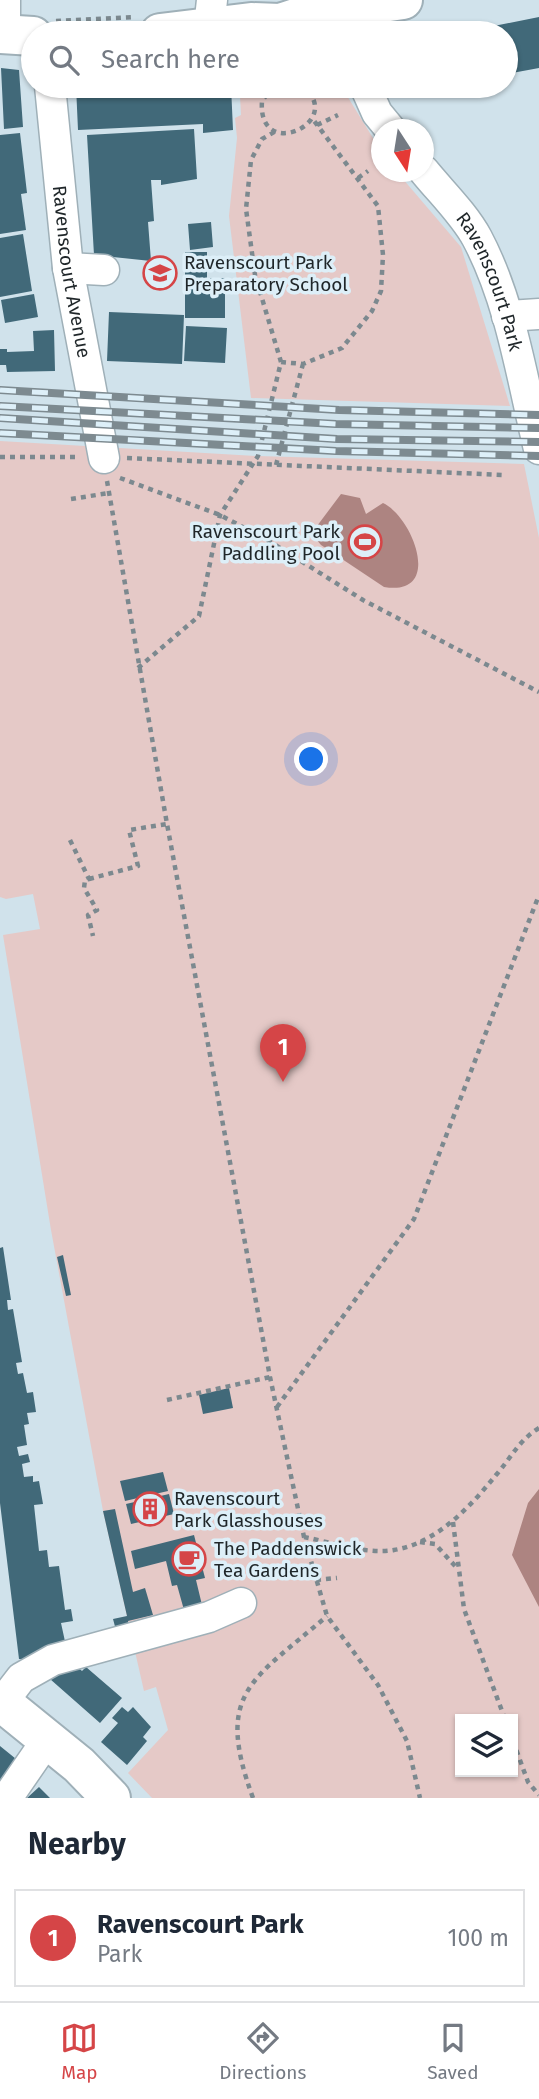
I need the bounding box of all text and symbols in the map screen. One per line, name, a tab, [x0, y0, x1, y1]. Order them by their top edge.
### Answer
search box	[21, 21, 518, 98]
icon: search	[45, 41, 83, 79]
text: Search here	[101, 44, 240, 75]
north arrow	[371, 119, 434, 182]
street label: Ravenscourt Avenue	[48, 184, 96, 360]
street label: Ravenscourt Park	[452, 207, 528, 354]
place label: Ravenscourt Park Preparatory School	[184, 251, 348, 296]
school or university icon: Ravenscourt Park Preparatory School	[141, 254, 179, 292]
place label: Ravenscourt Park Paddling Pool	[192, 520, 340, 565]
sports icon: Ravenscourt Park Paddling Pool	[346, 523, 384, 561]
your location	[294, 742, 328, 776]
pin: 1	[260, 1024, 306, 1082]
place label: Ravenscourt Park Glasshouses	[174, 1487, 323, 1532]
building icon: Ravenscourt Park Glasshouses	[131, 1490, 169, 1528]
place label: The Paddenswick Tea Gardens	[214, 1537, 362, 1582]
cafe icon: The Paddenswick Tea Gardens	[170, 1540, 208, 1578]
map controls	[455, 1714, 518, 1777]
button: layers	[455, 1714, 518, 1777]
text: Nearby	[28, 1826, 126, 1862]
text: Ravenscourt Park	[97, 1909, 304, 1940]
text: 1	[48, 1924, 58, 1952]
text: 100 m	[448, 1924, 509, 1952]
text: Park	[97, 1940, 142, 1968]
tab: Map	[60, 2019, 98, 2084]
tab: Directions	[219, 2019, 306, 2084]
tab: Saved	[427, 2019, 479, 2084]

